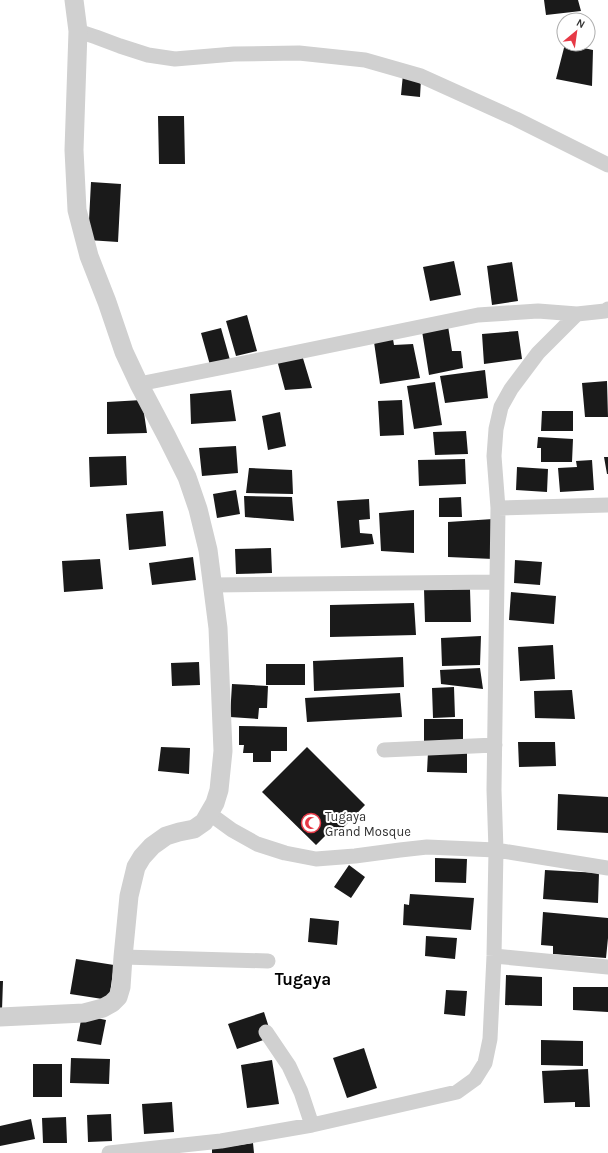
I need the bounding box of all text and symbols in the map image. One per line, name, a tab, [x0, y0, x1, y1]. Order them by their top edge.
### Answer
north arrow	[556, 12, 596, 52]
text: N	[574, 16, 587, 31]
place label: Tugaya Grand Mosque	[325, 809, 411, 840]
mosque icon: Tugaya Grand Mosque	[300, 812, 322, 834]
district label: Tugaya	[275, 969, 331, 989]

